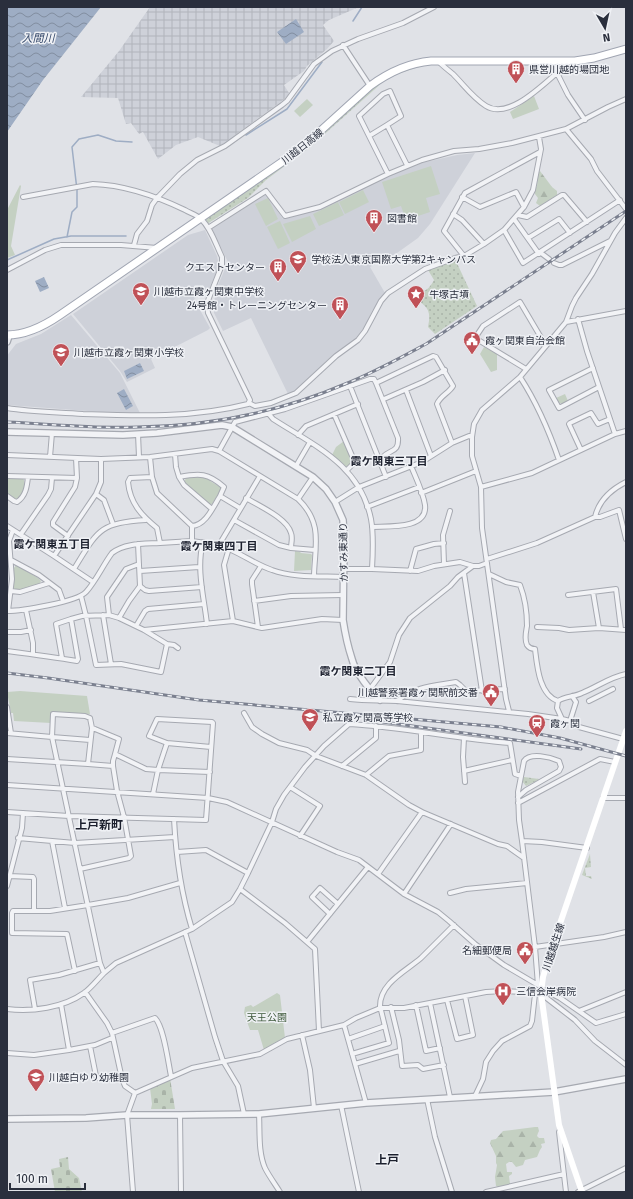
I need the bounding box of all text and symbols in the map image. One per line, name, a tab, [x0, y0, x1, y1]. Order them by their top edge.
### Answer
north arrow	[585, 8, 625, 48]
text: N	[602, 30, 611, 44]
water label: 入間川	[22, 32, 55, 45]
building icon: 県営川越的場団地	[506, 59, 526, 84]
place label: 県営川越的場団地	[529, 64, 610, 76]
street label: 川越日高線	[279, 126, 326, 167]
building icon: 図書館	[364, 208, 384, 233]
place label: 図書館	[387, 213, 417, 225]
school or university icon: 学校法人東京国際大学第2キャンパス	[288, 249, 308, 274]
place label: 学校法人東京国際大学第2キャンパス	[311, 254, 476, 266]
building icon: クエストセンター	[268, 257, 288, 282]
place label: クエストセンター	[185, 262, 265, 274]
school or university icon: 川越市立霞ヶ関東中学校	[131, 281, 151, 306]
place icon: 牛塚古墳	[406, 284, 426, 309]
place label: 川越市立霞ヶ関東中学校	[154, 286, 264, 298]
place label: 牛塚古墳	[429, 289, 469, 301]
building icon: 24号館・トレーニングセンター	[330, 295, 350, 320]
place label: 24号館・トレーニングセンター	[187, 300, 327, 312]
public building icon: 霞ヶ関東自治会館	[462, 330, 482, 355]
place label: 霞ヶ関東自治会館	[485, 335, 565, 347]
school or university icon: 川越市立霞ヶ関東小学校	[51, 342, 71, 367]
place label: 川越市立霞ヶ関東小学校	[74, 347, 184, 359]
district label: 霞ケ関東三丁目	[351, 455, 428, 468]
street label: かすみ東通り	[337, 522, 351, 582]
district label: 霞ケ関東五丁目	[14, 538, 91, 551]
district label: 霞ケ関東四丁目	[181, 540, 258, 553]
district label: 霞ケ関東二丁目	[320, 665, 397, 678]
public building icon: 川越警察署霞ヶ関駅前交番	[481, 682, 501, 707]
place label: 川越警察署霞ヶ関駅前交番	[358, 687, 478, 699]
school or university icon: 私立霞ヶ関高等学校	[300, 707, 320, 732]
place label: 私立霞ヶ関高等学校	[323, 712, 413, 724]
station icon: 霞ヶ関	[527, 713, 547, 738]
place label: 霞ヶ関	[550, 718, 580, 730]
district label: 上戸新町	[75, 818, 123, 832]
street label: 川越越生線	[541, 922, 567, 973]
public building icon: 名細郵便局	[515, 940, 535, 965]
place label: 名細郵便局	[462, 945, 512, 957]
hospital icon: 三信会岸病院	[493, 981, 513, 1006]
place label: 三信会岸病院	[516, 986, 576, 998]
park label: 天王公園	[247, 1012, 287, 1024]
school or university icon: 川越白ゆり幼稚園	[26, 1067, 46, 1092]
place label: 川越白ゆり幼稚園	[49, 1072, 129, 1084]
district label: 上戸	[375, 1153, 399, 1167]
scale bar	[10, 1165, 85, 1191]
text: 100 m	[16, 1172, 48, 1186]

